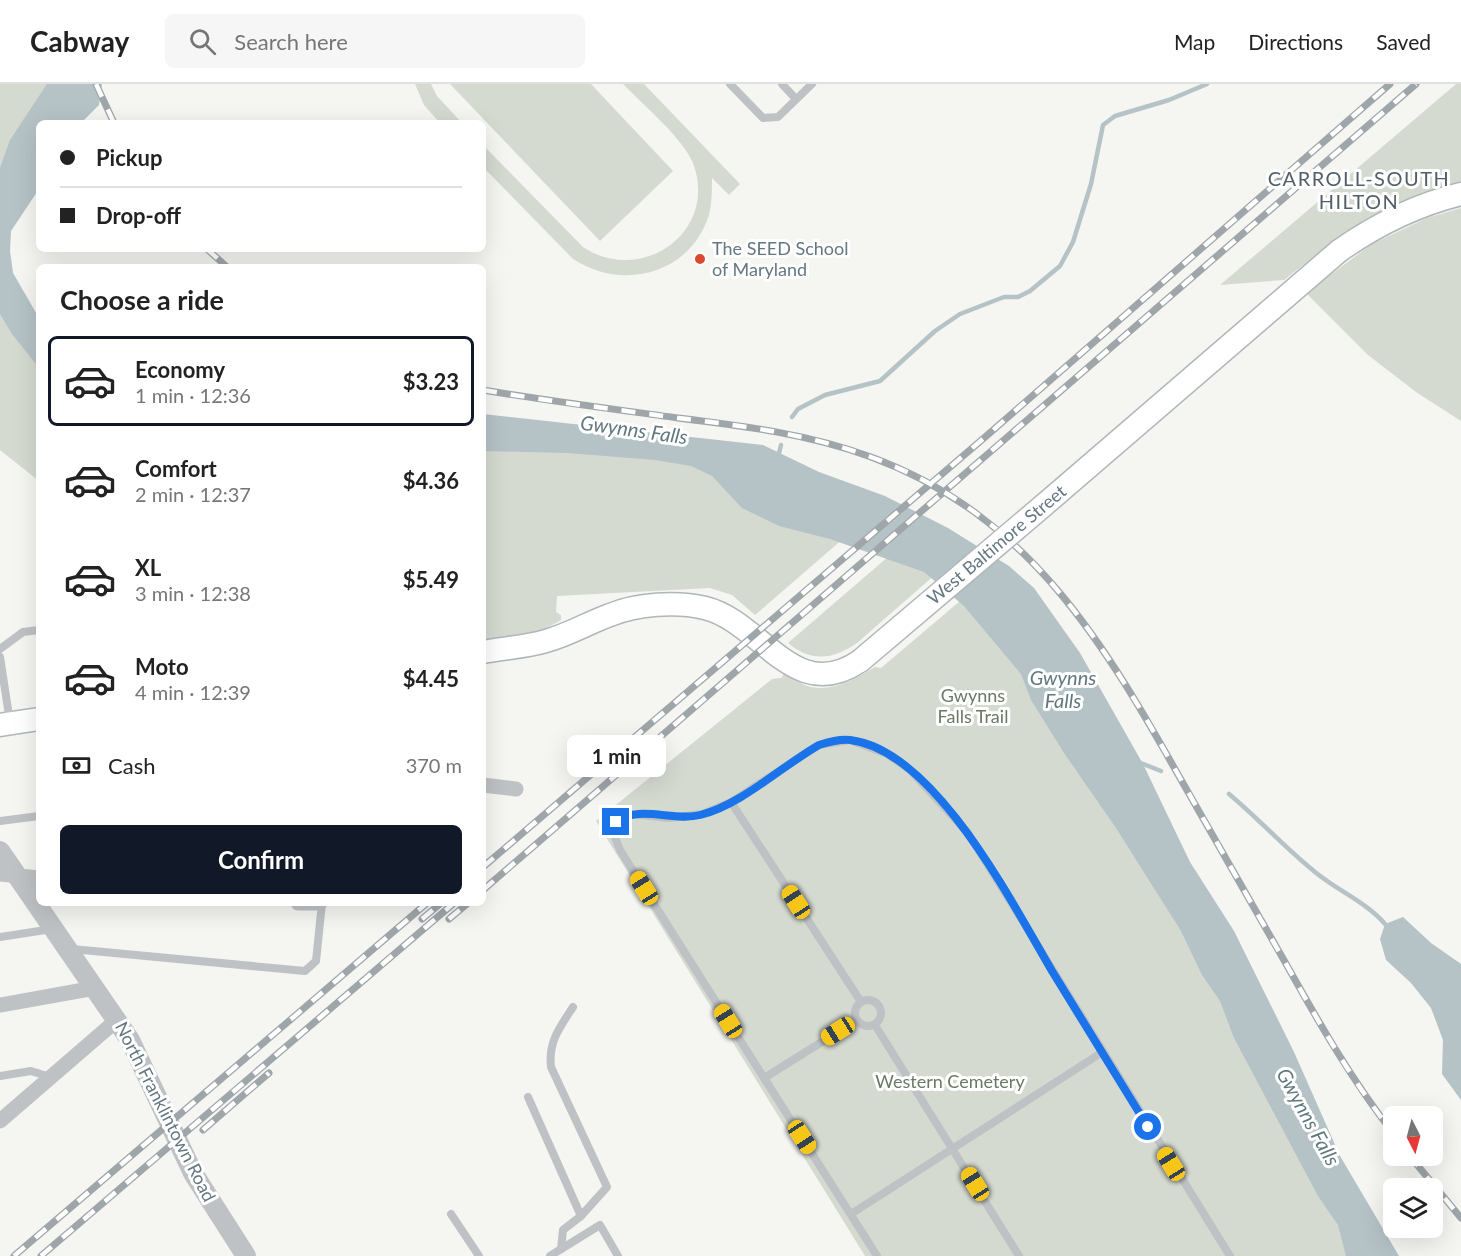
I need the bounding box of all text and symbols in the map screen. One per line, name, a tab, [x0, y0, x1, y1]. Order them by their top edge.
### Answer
search box	[165, 14, 585, 68]
text: Cabway	[30, 24, 129, 58]
icon: search	[186, 25, 219, 58]
text: Search here	[234, 28, 348, 55]
text: Map	[1174, 29, 1215, 54]
text: Directions	[1248, 29, 1343, 54]
text: Saved	[1376, 29, 1431, 54]
text: Pickup	[96, 144, 162, 171]
district label: CARROLL-SOUTH HILTON	[1268, 166, 1450, 213]
text: Drop-off	[96, 202, 181, 229]
place label: The SEED School of Maryland	[712, 237, 849, 280]
marker: The SEED School of Maryland	[693, 252, 707, 266]
text: Choose a ride	[60, 283, 224, 316]
icon: car	[63, 354, 117, 408]
text: Economy	[135, 356, 225, 383]
text: $3.23	[403, 368, 459, 395]
text: 1 min · 12:36	[135, 383, 251, 407]
water label: Gwynns Falls	[579, 410, 689, 448]
icon: car	[63, 453, 117, 507]
text: Comfort	[135, 455, 217, 482]
text: $4.36	[403, 467, 459, 494]
street label: West Baltimore Street	[922, 479, 1071, 609]
text: 2 min · 12:37	[135, 482, 251, 506]
icon: car	[63, 552, 117, 606]
text: XL	[135, 554, 161, 581]
text: $5.49	[403, 566, 459, 593]
text: 3 min · 12:38	[135, 581, 251, 605]
icon: car	[63, 651, 117, 705]
text: Moto	[135, 653, 189, 680]
text: $4.45	[403, 665, 459, 692]
water label: Gwynns Falls	[1030, 665, 1096, 712]
text: 4 min · 12:39	[135, 680, 251, 704]
park label: Gwynns Falls Trail	[938, 684, 1008, 727]
callout: 1 min	[566, 735, 666, 777]
text: 1 min	[592, 744, 641, 768]
icon: cash	[60, 749, 93, 782]
text: Cash	[108, 752, 155, 779]
text: 370 m	[406, 753, 462, 777]
route end	[602, 808, 629, 835]
button: Confirm	[60, 825, 462, 894]
car	[627, 868, 661, 908]
car	[779, 882, 813, 922]
car	[711, 1001, 745, 1041]
car	[818, 1014, 858, 1048]
street label: North Franklintown Road	[111, 1018, 221, 1205]
water label: Gwynns Falls	[1272, 1063, 1346, 1170]
park label: Western Cemetery	[875, 1070, 1025, 1092]
north arrow	[1383, 1106, 1443, 1166]
map controls	[1383, 1106, 1443, 1238]
route start	[1134, 1113, 1161, 1140]
car	[785, 1117, 819, 1157]
car	[1154, 1144, 1188, 1184]
car	[958, 1164, 992, 1204]
button: layers	[1383, 1178, 1443, 1238]

